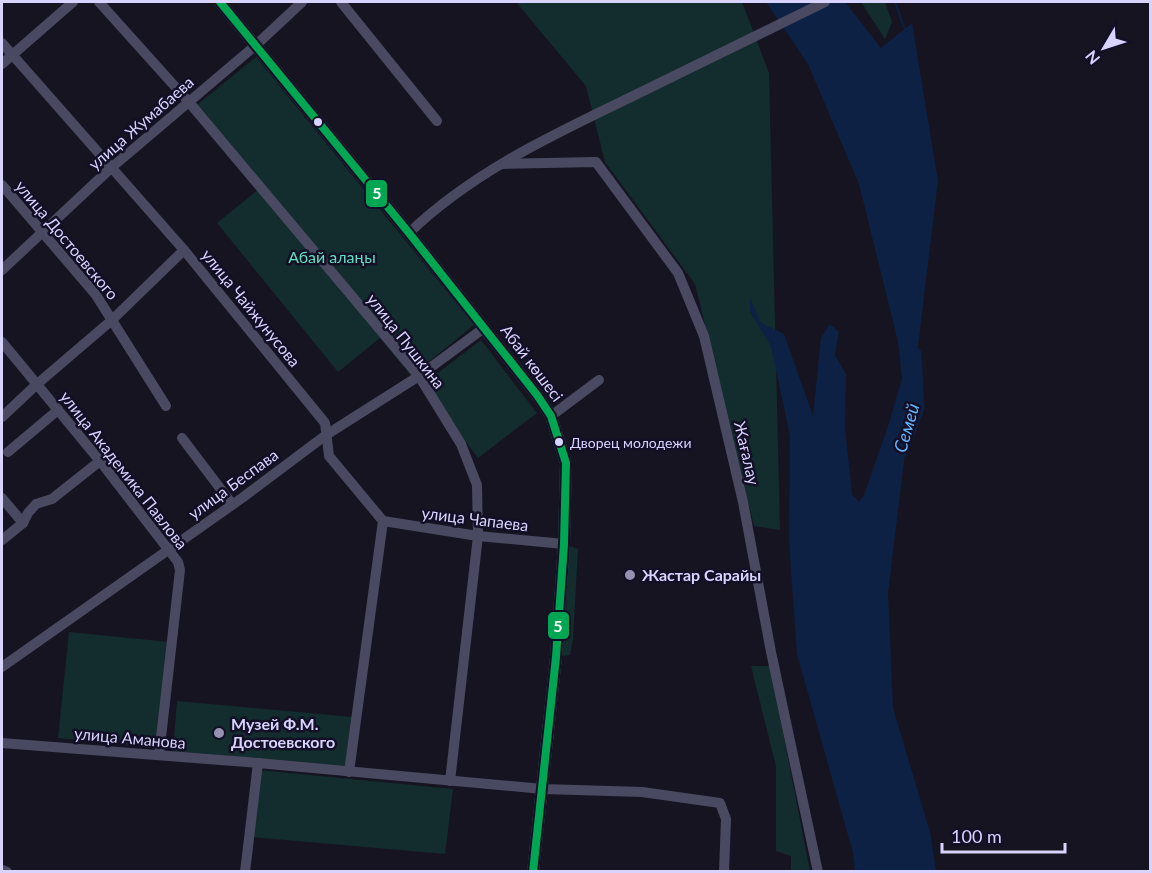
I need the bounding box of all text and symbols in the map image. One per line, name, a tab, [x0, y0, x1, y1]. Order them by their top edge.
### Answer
north arrow	[1074, 18, 1134, 78]
text: N	[1081, 47, 1103, 69]
street label: улица Жумабаева	[84, 72, 197, 173]
unlabelled marker	[312, 116, 324, 128]
street label: улица Достоевского	[12, 176, 123, 303]
line badge: 5	[365, 179, 388, 208]
text: 5	[372, 183, 382, 202]
street label: улица Чайжунусова	[198, 245, 305, 370]
park label: Абай алаңы	[288, 247, 376, 266]
street label: улица Пушкина	[363, 289, 449, 392]
street label: Абай көшесі	[497, 321, 567, 405]
street label: улица Академика Павлова	[57, 387, 192, 553]
water label: Семей	[889, 401, 924, 455]
street label: Жағалау	[731, 419, 764, 487]
place label: Дворец молодежи	[570, 434, 691, 451]
marker: Дворец молодежи	[553, 436, 565, 448]
street label: улица Беспава	[184, 445, 281, 523]
street label: улица Чапаева	[421, 503, 530, 534]
place label: Жастар Сарайы	[642, 565, 761, 584]
marker: Жастар Сарайы	[623, 568, 637, 582]
line badge: 5	[547, 611, 570, 640]
text: 5	[553, 616, 563, 635]
place label: Музей Ф.М. Достоевского	[231, 714, 335, 751]
street label: улица Аманова	[74, 723, 187, 752]
marker: Музей Ф.М. Достоевского	[212, 726, 226, 740]
scale bar	[942, 816, 1065, 854]
text: 100 m	[951, 825, 1002, 847]

